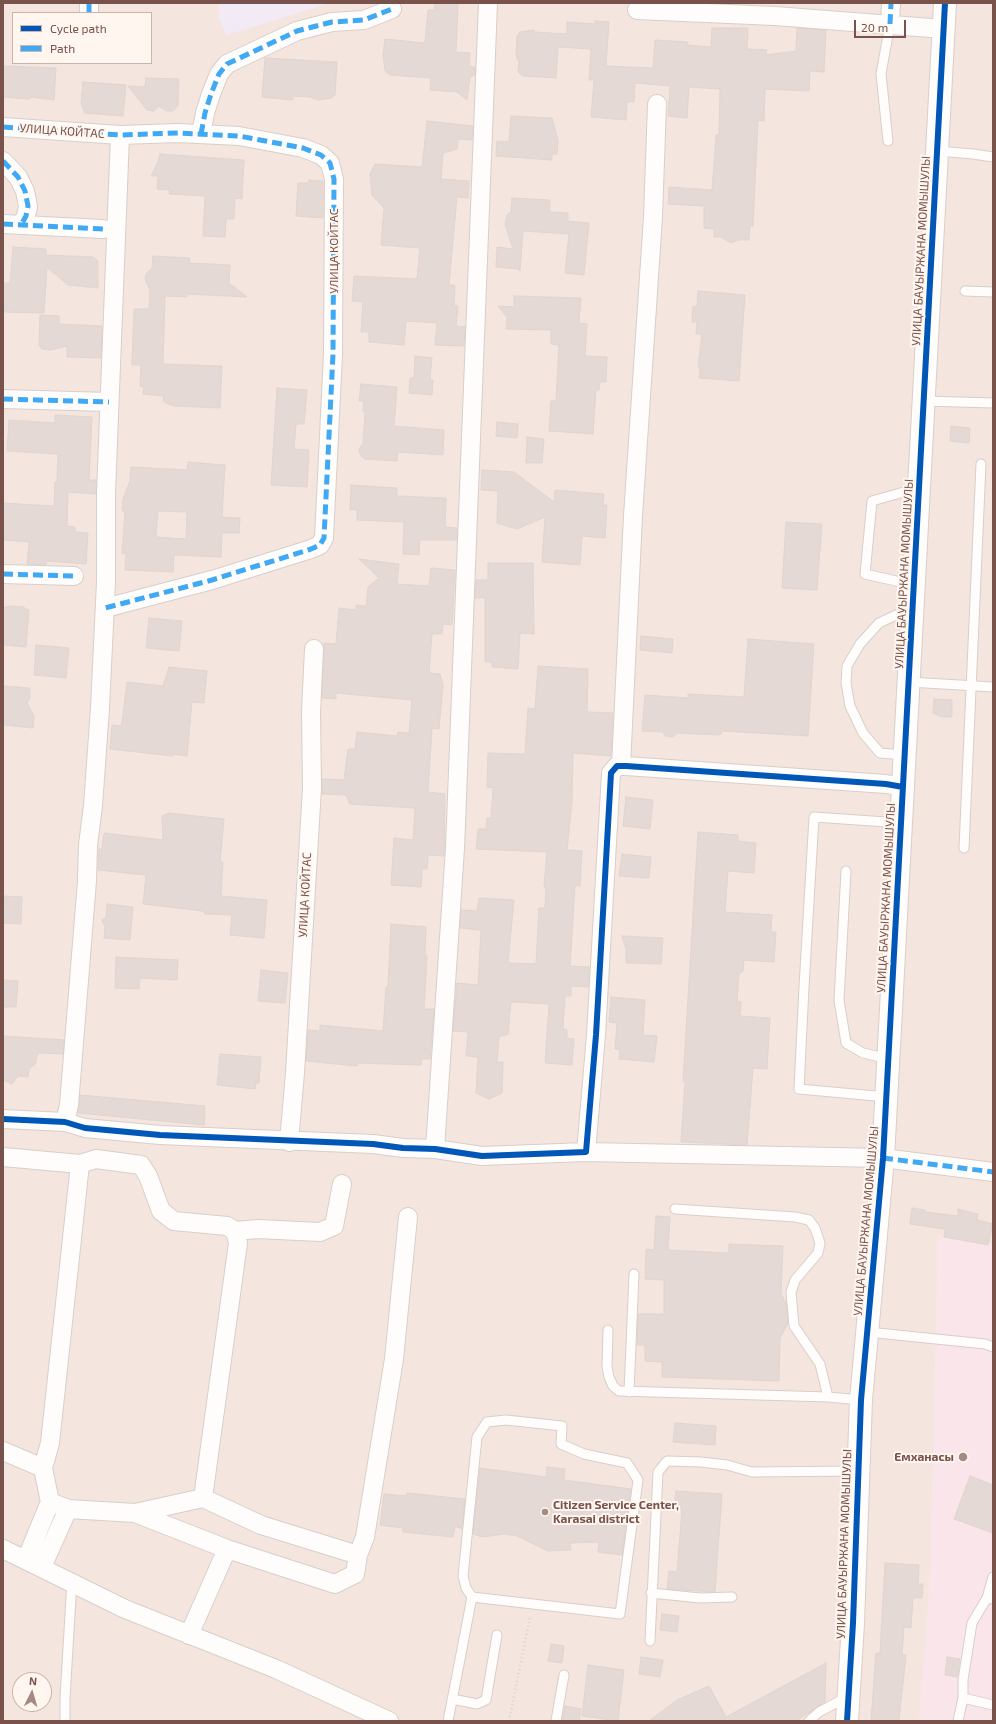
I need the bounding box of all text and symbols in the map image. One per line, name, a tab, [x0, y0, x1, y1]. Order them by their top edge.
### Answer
legend	[12, 12, 152, 64]
scale bar	[856, 12, 908, 38]
text: 20 m	[861, 20, 888, 34]
text: Cycle path	[50, 21, 107, 35]
text: Path	[50, 41, 75, 55]
street label: УЛИЦА КОЙТАС	[19, 121, 105, 141]
street label: УЛИЦА БАУЫРЖАНА МОМЫШУЛЫ	[909, 156, 933, 346]
street label: УЛИЦА КОЙТАС	[327, 208, 341, 294]
street label: УЛИЦА БАУЫРЖАНА МОМЫШУЛЫ	[892, 479, 916, 669]
street label: УЛИЦА БАУЫРЖАНА МОМЫШУЛЫ	[874, 803, 898, 993]
street label: УЛИЦА КОЙТАС	[296, 852, 314, 938]
street label: УЛИЦА БАУЫРЖАНА МОМЫШУЛЫ	[851, 1126, 881, 1316]
street label: УЛИЦА БАУЫРЖАНА МОМЫШУЛЫ	[833, 1449, 855, 1639]
place label: Емханасы	[894, 1450, 954, 1464]
marker: Емханасы	[957, 1451, 969, 1463]
place label: Citizen Service Center, Karasai district	[553, 1498, 679, 1526]
marker: Citizen Service Center, Karasai district	[540, 1507, 550, 1517]
north arrow	[12, 1672, 52, 1712]
text: N	[28, 1674, 38, 1687]

